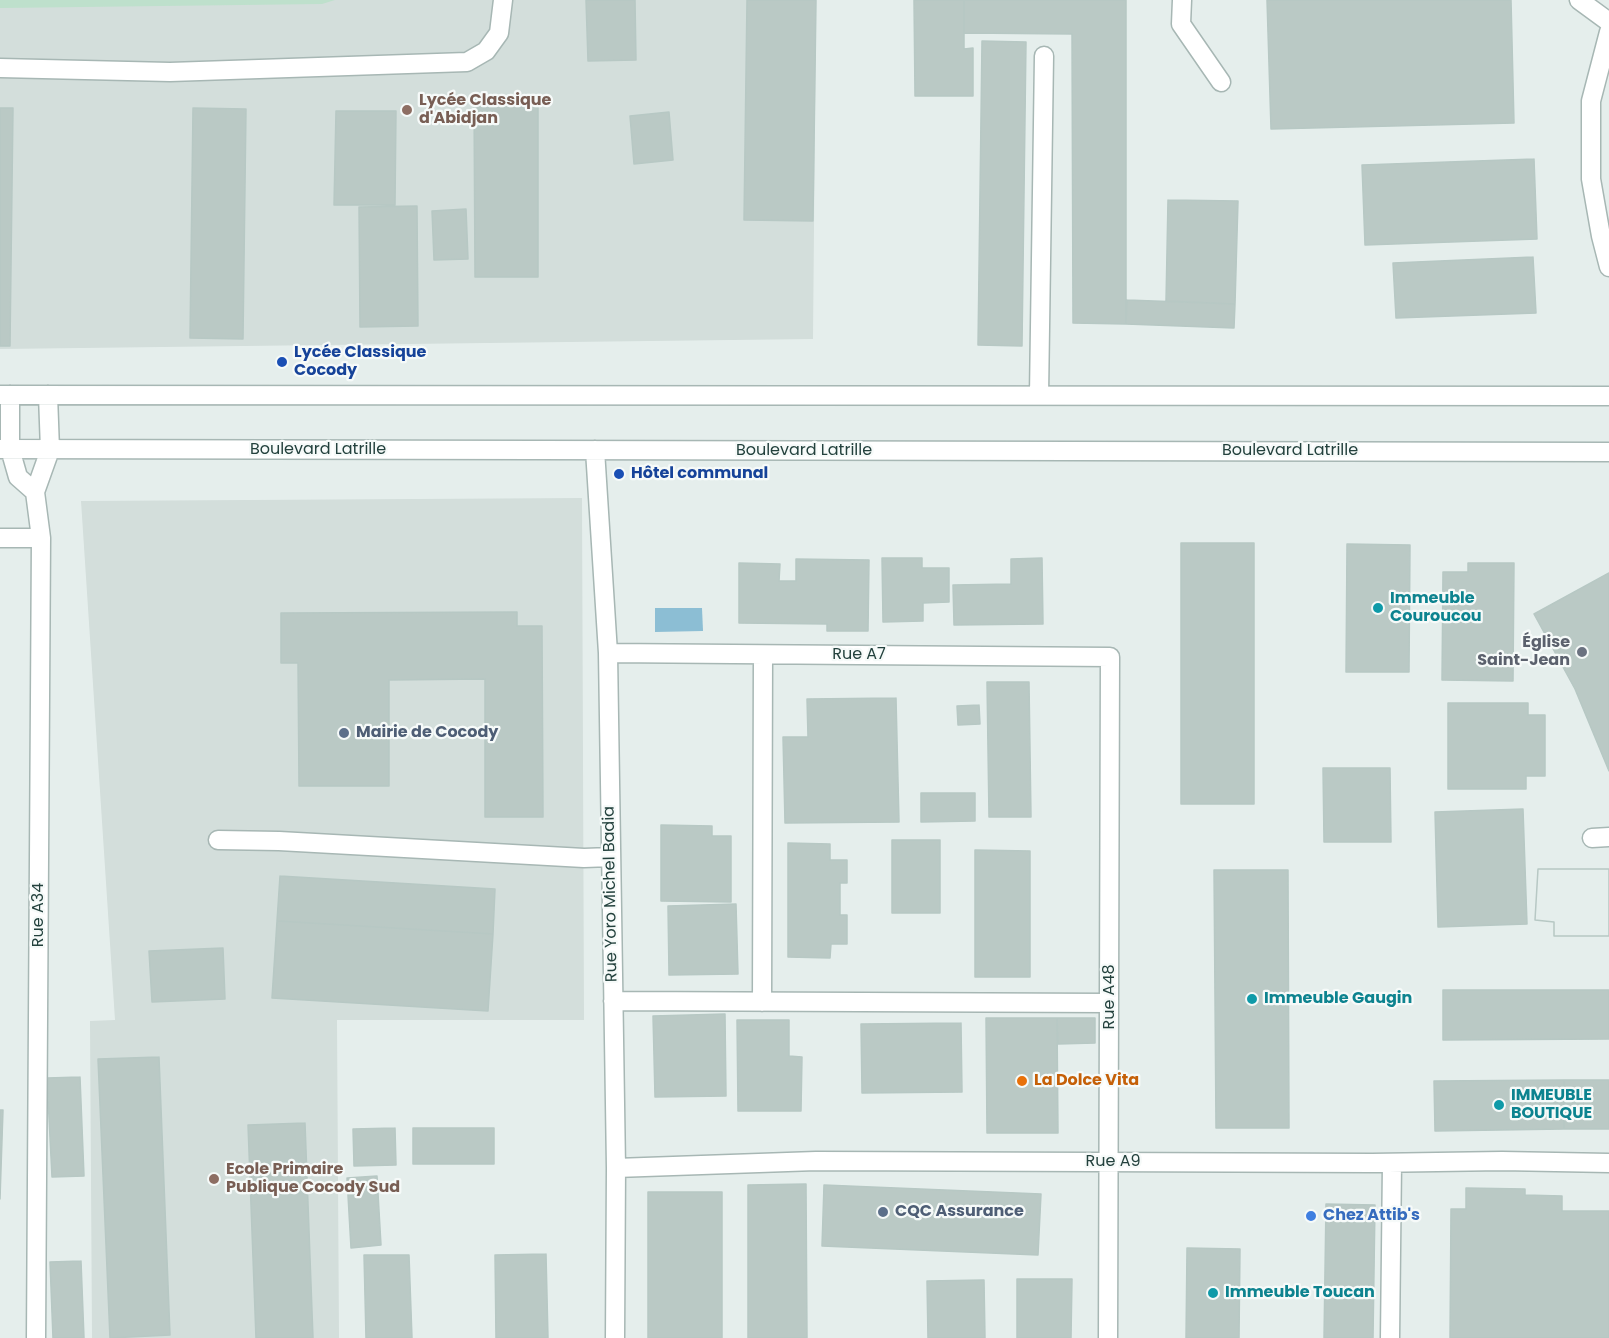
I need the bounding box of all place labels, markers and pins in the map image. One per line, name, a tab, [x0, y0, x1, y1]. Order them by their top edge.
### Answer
place label: Lycée Classique d'Abidjan	[419, 91, 551, 129]
marker: Lycée Classique d'Abidjan	[400, 103, 414, 117]
place label: Lycée Classique Cocody	[294, 343, 426, 381]
marker: Lycée Classique Cocody	[275, 355, 289, 369]
place label: Hôtel communal	[631, 464, 768, 484]
marker: Hôtel communal	[612, 467, 626, 481]
place label: Immeuble Couroucou	[1390, 589, 1482, 627]
marker: Immeuble Couroucou	[1371, 601, 1385, 615]
place label: Église Saint-Jean	[1477, 633, 1570, 671]
marker: Église Saint-Jean	[1575, 645, 1589, 659]
place label: Mairie de Cocody	[356, 723, 498, 743]
marker: Mairie de Cocody	[337, 726, 351, 740]
place label: Immeuble Gaugin	[1264, 989, 1412, 1009]
marker: Immeuble Gaugin	[1245, 992, 1259, 1006]
place label: La Dolce Vita	[1034, 1071, 1139, 1091]
marker: La Dolce Vita	[1015, 1074, 1029, 1088]
place label: IMMEUBLE BOUTIQUE	[1511, 1086, 1592, 1124]
marker: IMMEUBLE BOUTIQUE	[1492, 1098, 1506, 1112]
place label: Ecole Primaire Publique Cocody Sud	[226, 1160, 400, 1198]
marker: Ecole Primaire Publique Cocody Sud	[207, 1172, 221, 1186]
place label: CQC Assurance	[895, 1202, 1024, 1222]
marker: CQC Assurance	[876, 1205, 890, 1219]
place label: Chez Attib's	[1323, 1206, 1420, 1226]
marker: Chez Attib's	[1304, 1209, 1318, 1223]
place label: Immeuble Toucan	[1225, 1283, 1375, 1303]
marker: Immeuble Toucan	[1206, 1286, 1220, 1300]

